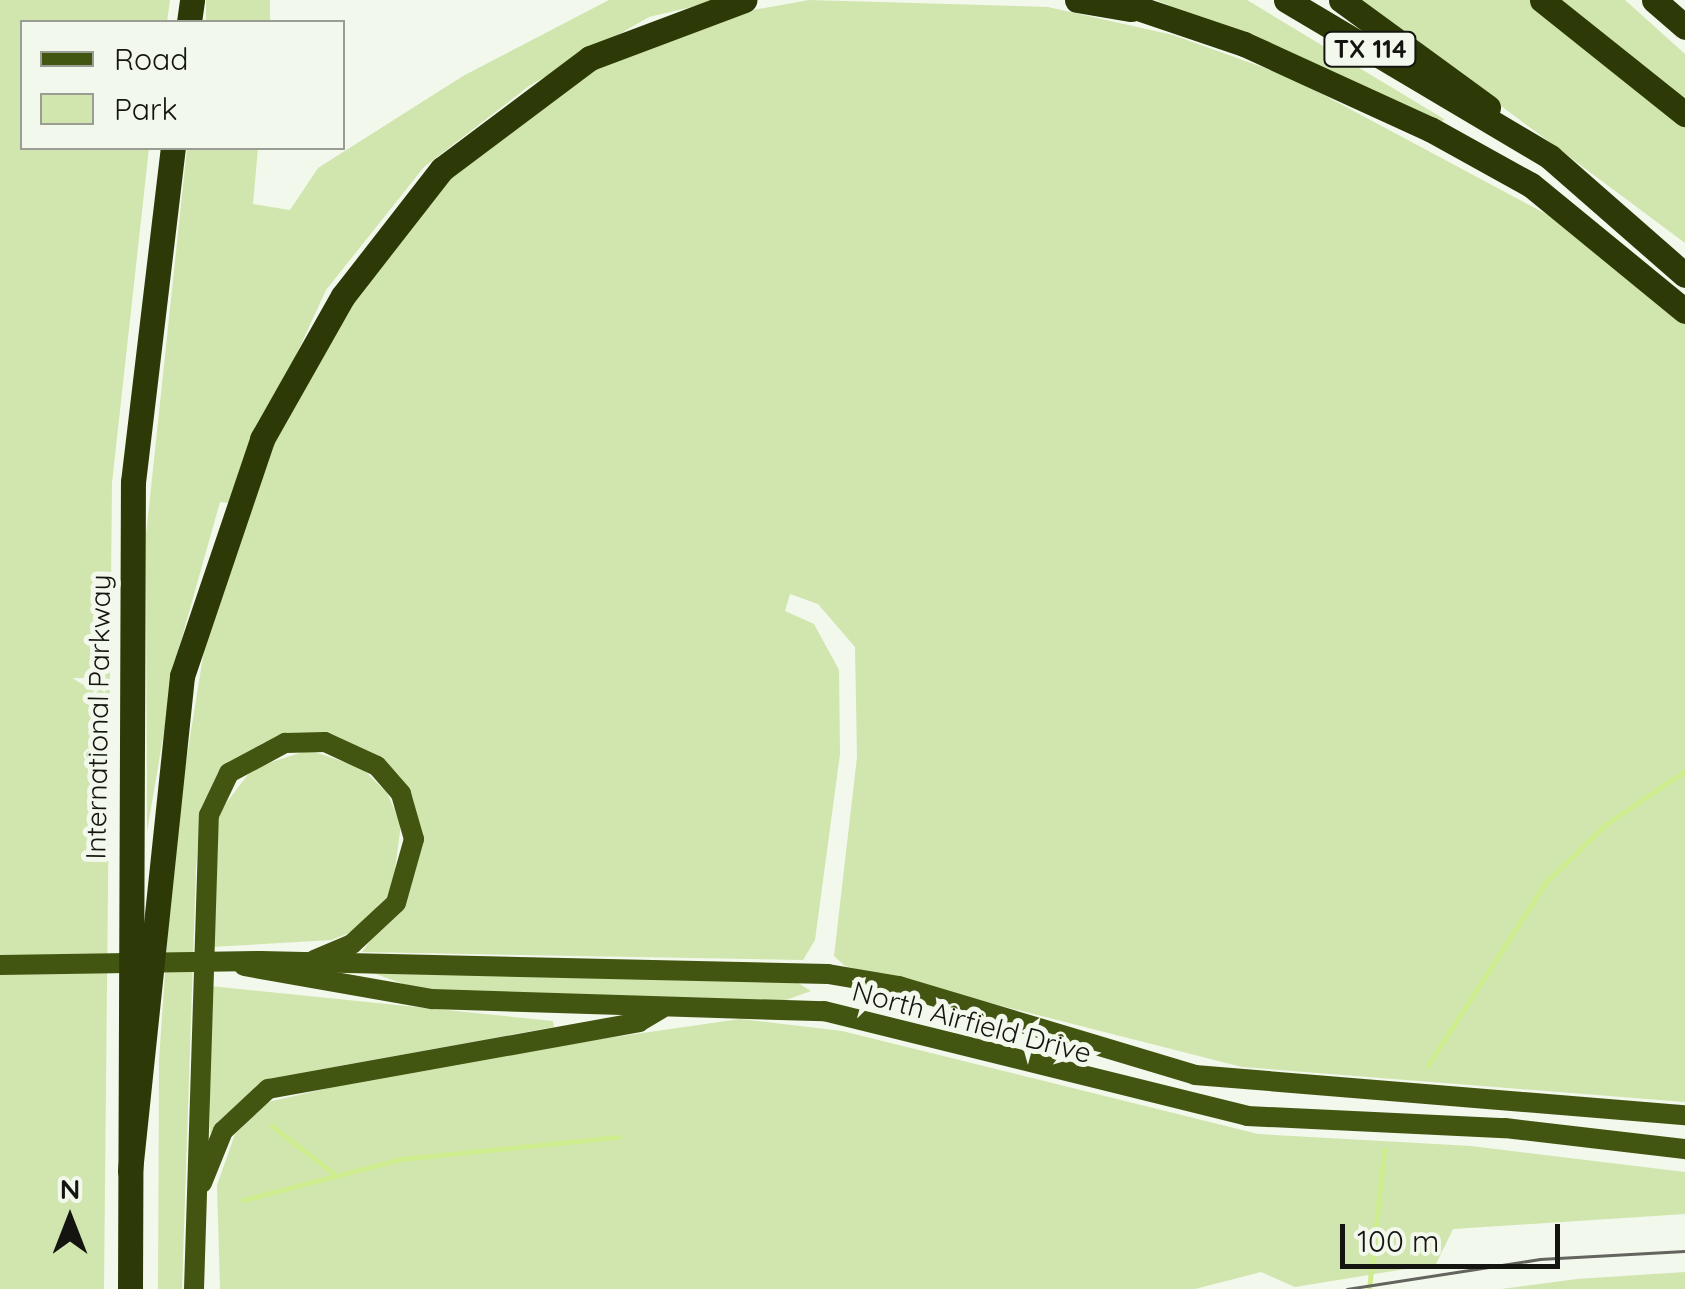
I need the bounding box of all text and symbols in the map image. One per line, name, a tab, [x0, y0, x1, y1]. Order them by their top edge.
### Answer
legend	[20, 20, 345, 150]
road number: TX 114	[1322, 29, 1418, 69]
text: Road	[114, 40, 188, 78]
text: Park	[114, 90, 178, 128]
street label: International Parkway	[79, 574, 117, 860]
street label: North Airfield Drive	[849, 974, 1095, 1070]
north arrow	[20, 1169, 120, 1269]
text: N	[60, 1171, 80, 1206]
scale bar	[1345, 1204, 1565, 1266]
text: 100 m	[1357, 1222, 1439, 1260]

